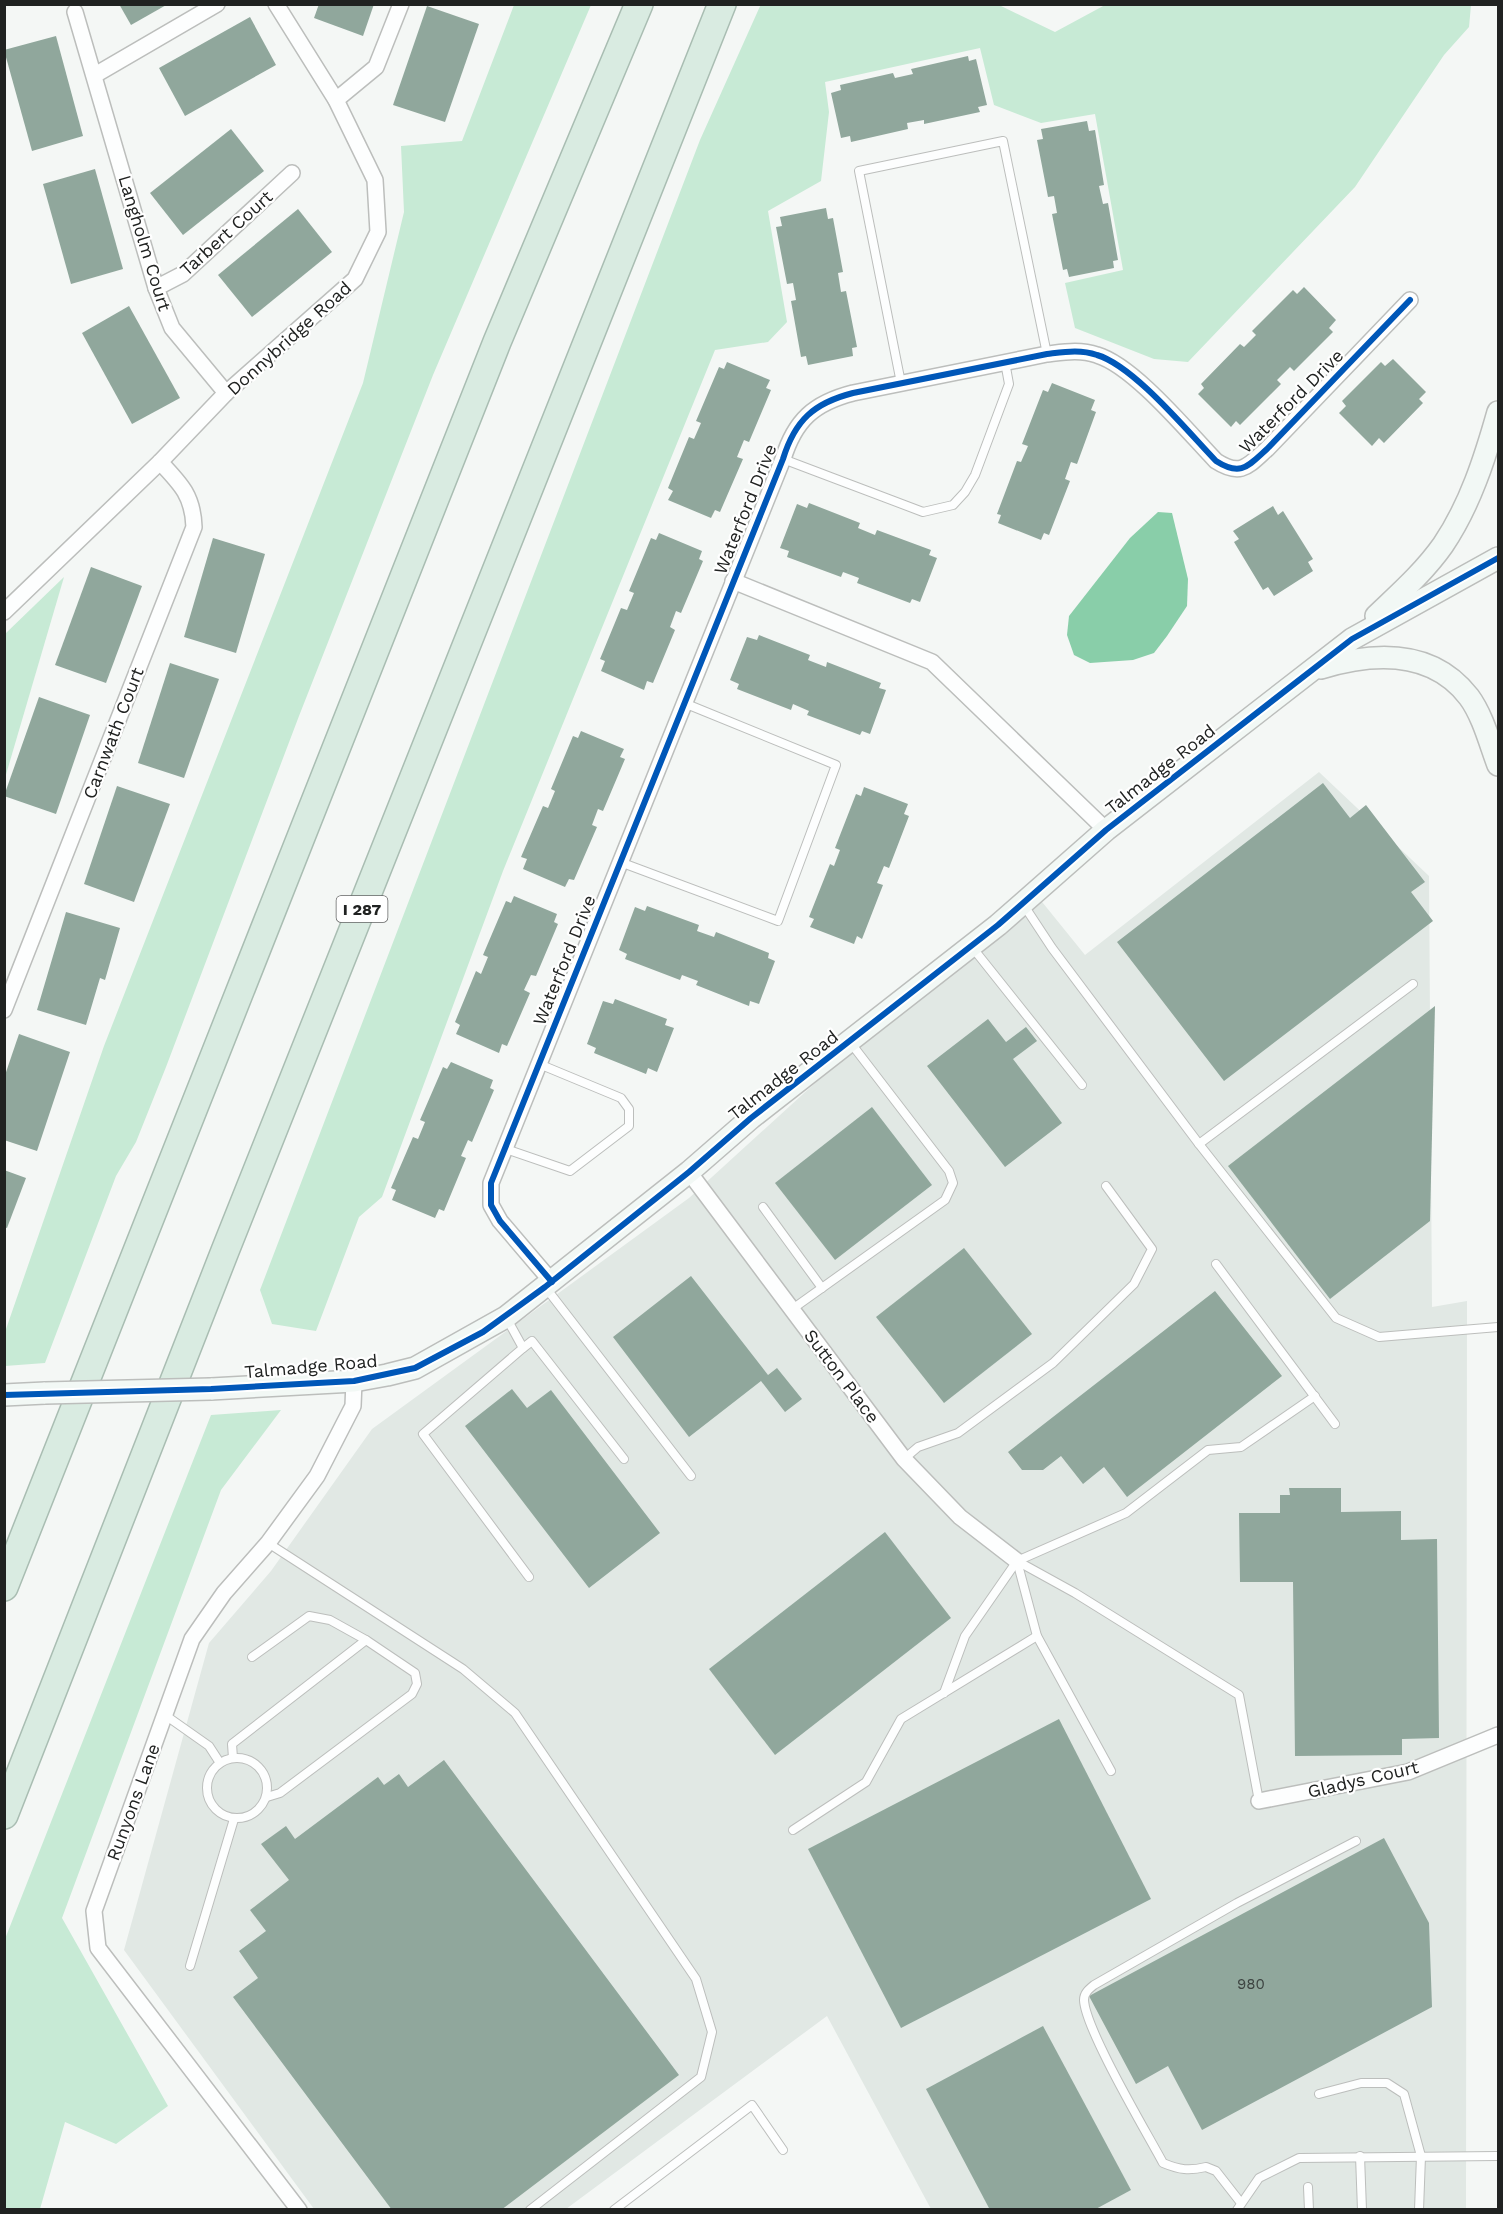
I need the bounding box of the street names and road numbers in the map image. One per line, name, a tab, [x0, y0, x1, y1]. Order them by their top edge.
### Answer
street label: Langholm Court	[114, 173, 176, 314]
street label: Tarbert Court	[175, 186, 277, 280]
street label: Donnybridge Road	[223, 277, 355, 399]
street label: Waterford Drive	[1235, 345, 1347, 457]
street label: Waterford Drive	[709, 441, 781, 577]
street label: Carnwath Court	[78, 664, 148, 802]
street label: Talmadge Road	[1101, 720, 1219, 818]
street label: Waterford Drive	[528, 892, 600, 1028]
road number: I 287	[336, 896, 388, 922]
street label: Talmadge Road	[724, 1026, 842, 1124]
street label: Sutton Place	[800, 1325, 884, 1427]
street label: Talmadge Road	[244, 1350, 378, 1382]
street label: Runyons Lane	[102, 1741, 164, 1863]
street label: Gladys Court	[1305, 1756, 1421, 1802]

